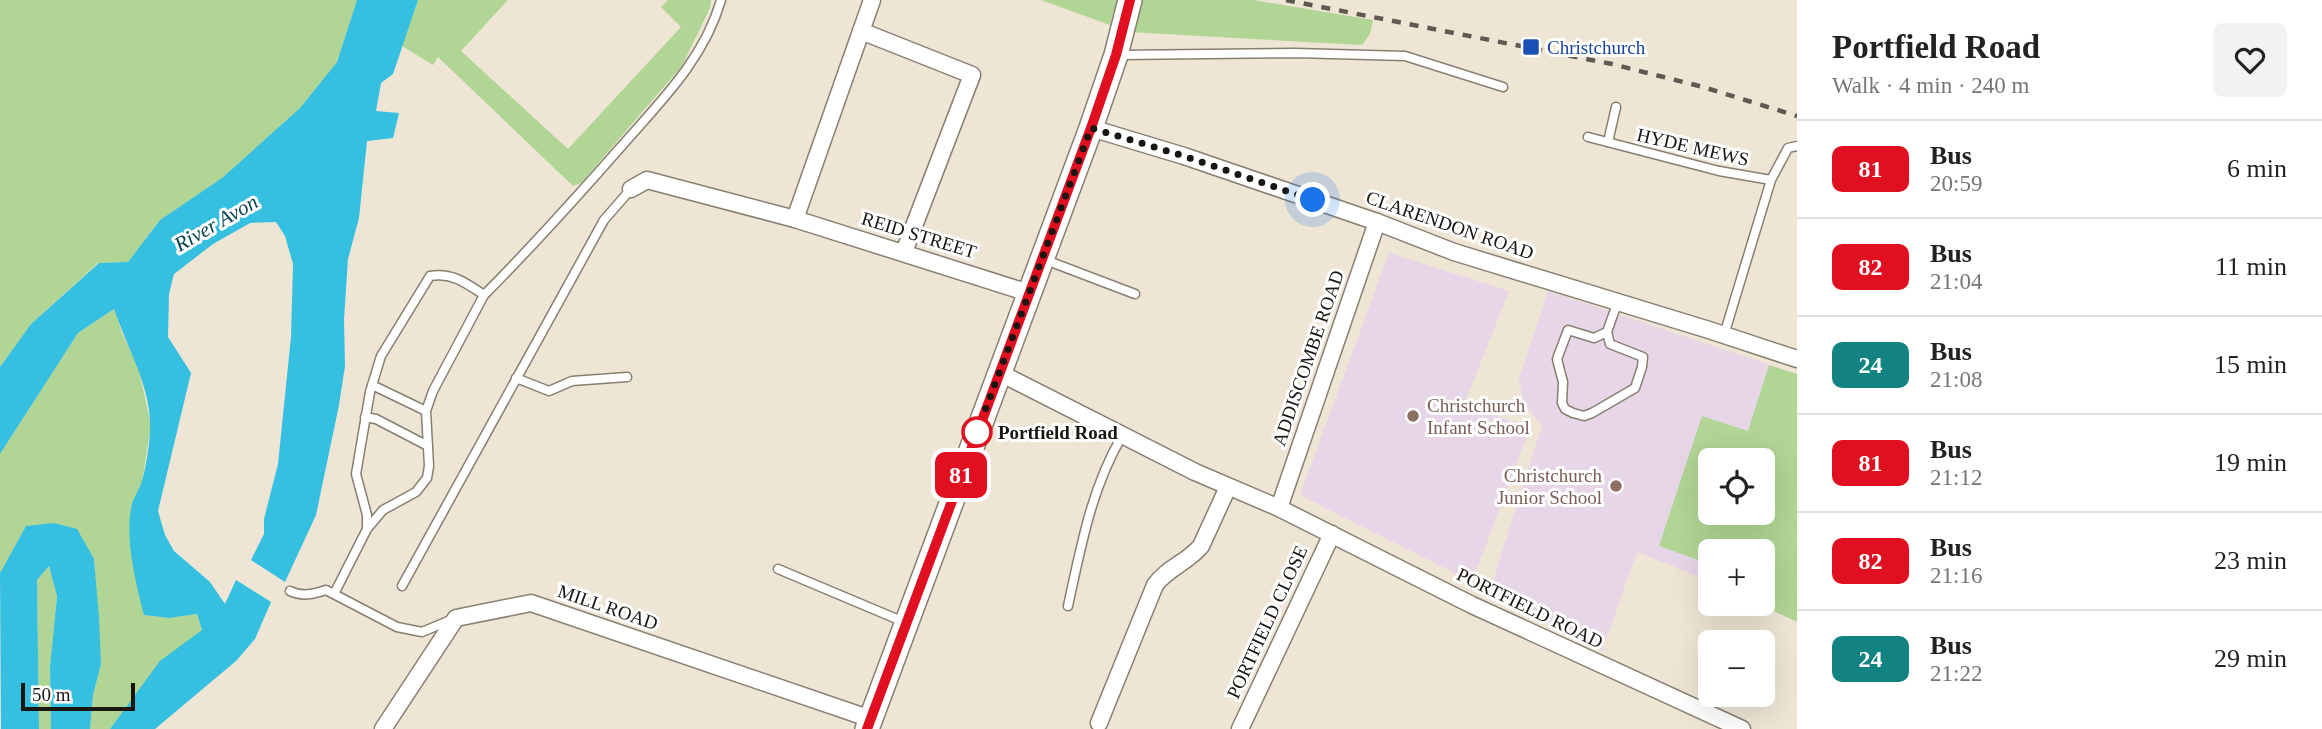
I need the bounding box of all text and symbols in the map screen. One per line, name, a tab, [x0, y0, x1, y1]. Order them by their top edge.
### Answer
button: heart	[2213, 23, 2287, 97]
text: Portfield Road	[1832, 29, 2040, 65]
marker: Christchurch	[1521, 37, 1541, 57]
place label: Christchurch	[1547, 37, 1646, 58]
text: Walk · 4 min · 240 m	[1832, 73, 2029, 98]
street label: HYDE MEWS	[1635, 124, 1751, 170]
text: Bus	[1930, 141, 1972, 170]
text: 6 min	[2227, 154, 2287, 183]
text: 81	[1859, 156, 1883, 182]
text: 20:59	[1930, 171, 1982, 196]
your location	[1295, 182, 1330, 217]
street label: CLARENDON ROAD	[1363, 186, 1537, 264]
water label: River Avon	[169, 190, 262, 257]
street label: REID STREET	[859, 208, 979, 263]
text: Bus	[1930, 239, 1972, 268]
text: 11 min	[2215, 252, 2287, 281]
text: 82	[1859, 254, 1883, 280]
street label: ADDISCOMBE ROAD	[1268, 267, 1348, 449]
text: 21:04	[1930, 269, 1982, 294]
text: Bus	[1930, 337, 1972, 366]
text: 15 min	[2214, 350, 2287, 379]
text: 24	[1859, 352, 1883, 378]
text: 21:08	[1930, 367, 1982, 392]
place label: Christchurch Infant School	[1427, 395, 1530, 438]
marker: Christchurch Infant School	[1405, 408, 1421, 424]
marker: Portfield Road	[962, 417, 992, 447]
place label: Portfield Road	[998, 422, 1118, 443]
text: Bus	[1930, 435, 1972, 464]
map controls	[1698, 448, 1775, 707]
button: locate	[1698, 448, 1775, 525]
text: 19 min	[2214, 448, 2287, 477]
text: 81	[1859, 450, 1883, 476]
line badge: 81	[930, 452, 992, 498]
text: 81	[949, 462, 973, 488]
place label: Christchurch Junior School	[1497, 465, 1602, 508]
text: 21:12	[1930, 465, 1982, 490]
marker: Christchurch Junior School	[1608, 478, 1624, 494]
text: Bus	[1930, 533, 1972, 562]
button: +	[1698, 539, 1775, 616]
street label: PORTFIELD CLOSE	[1222, 542, 1312, 702]
text: 23 min	[2214, 546, 2287, 575]
text: 82	[1859, 548, 1883, 574]
text: 21:16	[1930, 563, 1982, 588]
street label: PORTFIELD ROAD	[1454, 564, 1606, 652]
street label: MILL ROAD	[555, 580, 661, 634]
button: −	[1698, 630, 1775, 707]
text: Bus	[1930, 631, 1972, 660]
text: 29 min	[2214, 644, 2287, 673]
text: 24	[1859, 646, 1883, 672]
text: 21:22	[1930, 661, 1982, 686]
scale bar	[21, 680, 135, 712]
text: 50 m	[32, 684, 71, 705]

